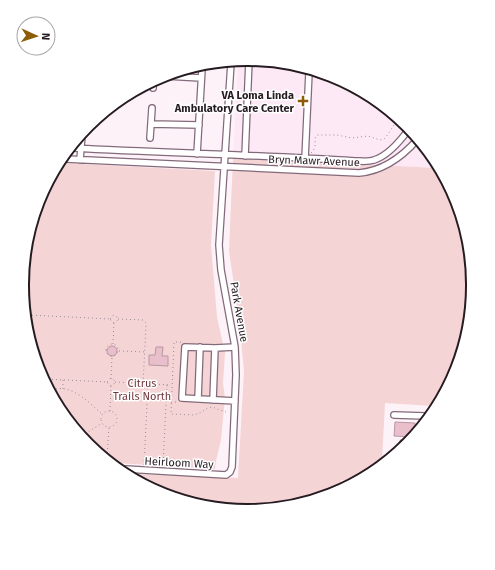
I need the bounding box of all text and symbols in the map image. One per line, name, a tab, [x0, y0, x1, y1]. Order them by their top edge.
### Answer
north arrow	[16, 16, 56, 56]
text: N	[39, 33, 52, 40]
place label: VA Loma Linda Ambulatory Care Center	[174, 89, 295, 115]
marker: VA Loma Linda Ambulatory Care Center	[297, 95, 309, 107]
street label: Bryn Mawr Avenue	[268, 153, 360, 169]
street label: Park Avenue	[227, 281, 251, 343]
park label: Citrus Trails North	[113, 377, 171, 403]
street label: Heirloom Way	[144, 455, 214, 471]

